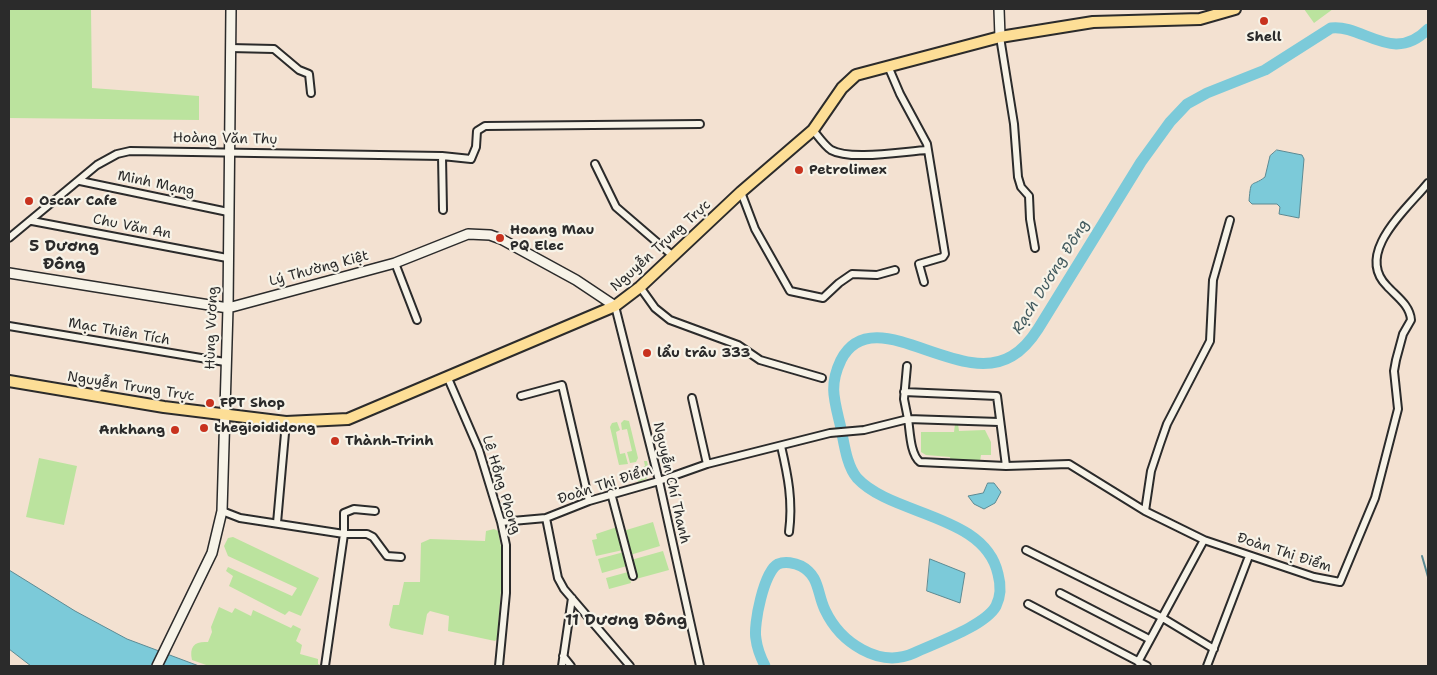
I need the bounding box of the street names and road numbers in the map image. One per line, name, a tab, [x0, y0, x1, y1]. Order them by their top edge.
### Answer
street label: Hoàng Văn Thụ	[173, 130, 277, 148]
street label: Minh Mạng	[116, 168, 196, 200]
street label: Nguyễn Trung Trực	[607, 197, 715, 295]
street label: Chu Văn An	[91, 211, 173, 243]
street label: Lý Thường Kiệt	[267, 248, 371, 290]
street label: Hùng Vương	[202, 286, 222, 370]
street label: Mạc Thiên Tích	[67, 315, 171, 349]
street label: Nguyễn Trung Trực	[66, 369, 196, 405]
street label: Nguyễn Chí Thanh	[649, 420, 693, 546]
street label: Lê Hồng Phong	[478, 434, 524, 536]
street label: Đoàn Thị Điểm	[556, 462, 654, 508]
street label: Đoàn Thị Điểm	[1235, 530, 1333, 576]

